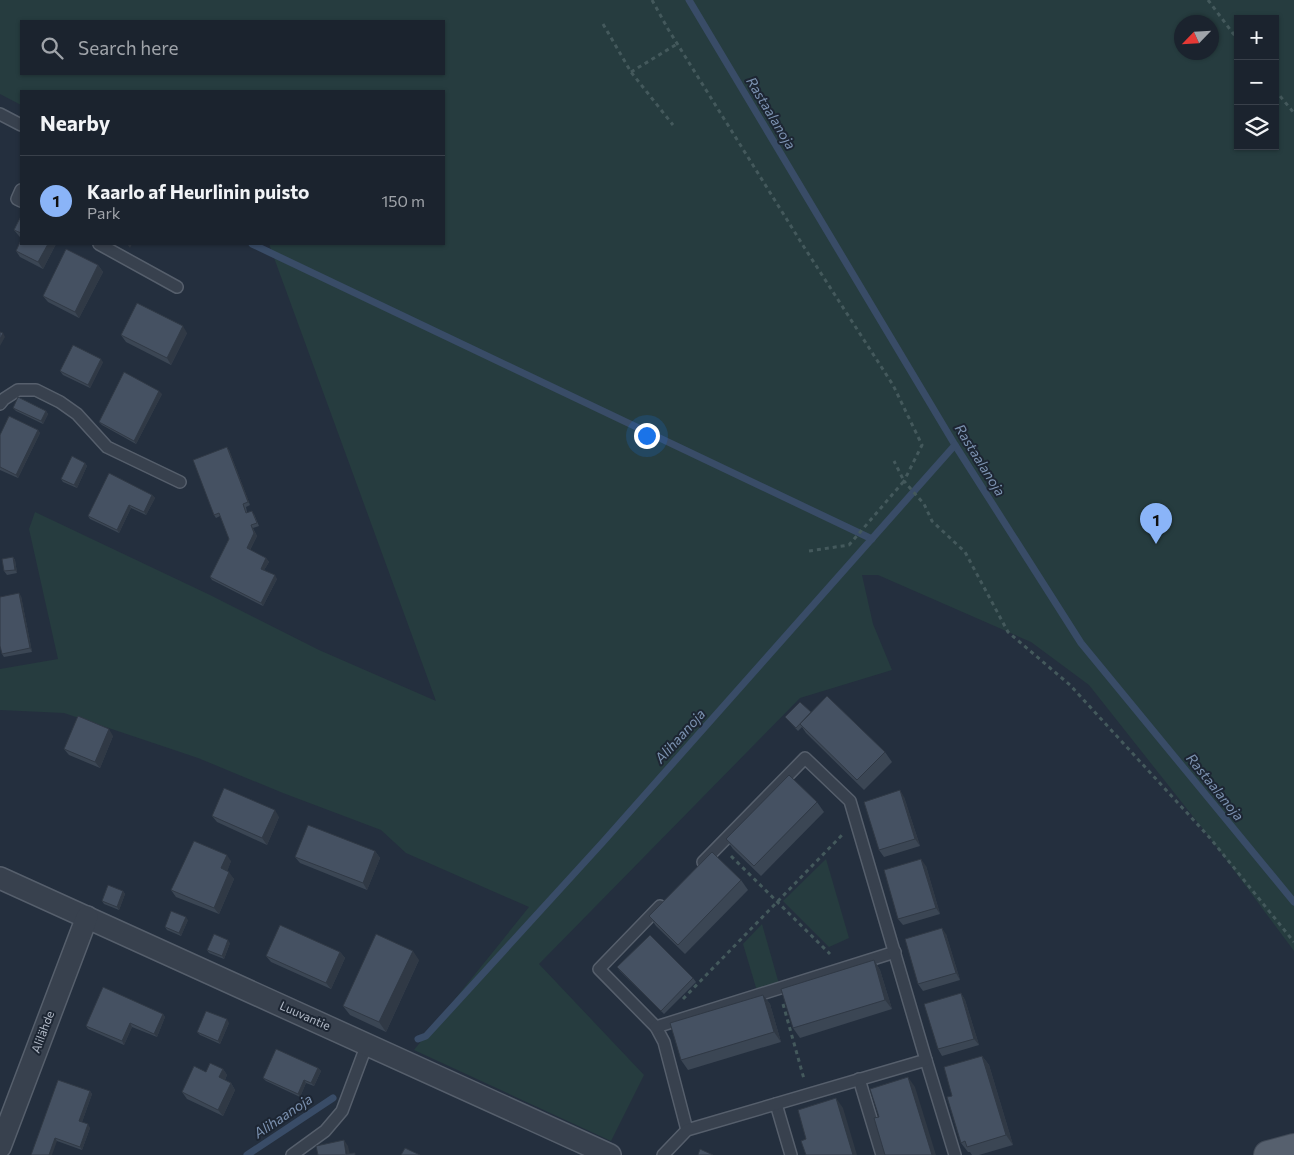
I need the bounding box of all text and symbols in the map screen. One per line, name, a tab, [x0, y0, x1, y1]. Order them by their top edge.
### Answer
north arrow	[1174, 15, 1219, 60]
map controls	[1234, 15, 1279, 150]
button: +	[1234, 15, 1279, 60]
search box	[20, 20, 445, 75]
icon: search	[38, 34, 66, 62]
text: Search here	[78, 36, 178, 59]
button: −	[1234, 60, 1279, 105]
water label: Rastaalanoja	[743, 73, 800, 152]
button: layers	[1234, 105, 1279, 150]
text: Nearby	[40, 110, 110, 135]
text: Kaarlo af Heurlinin puisto	[87, 180, 309, 203]
text: 1	[52, 191, 60, 210]
text: 150 m	[382, 191, 425, 210]
text: Park	[87, 203, 120, 222]
water label: Rastaalanoja	[952, 421, 1009, 499]
your location	[634, 423, 660, 449]
pin: 1	[1140, 503, 1172, 544]
water label: Alihaanoja	[650, 705, 708, 767]
water label: Rastaalanoja	[1183, 750, 1248, 824]
street label: Luuvantie	[278, 998, 333, 1032]
street label: Alilähde	[28, 1009, 56, 1055]
water label: Alihaanoja	[249, 1090, 315, 1142]

